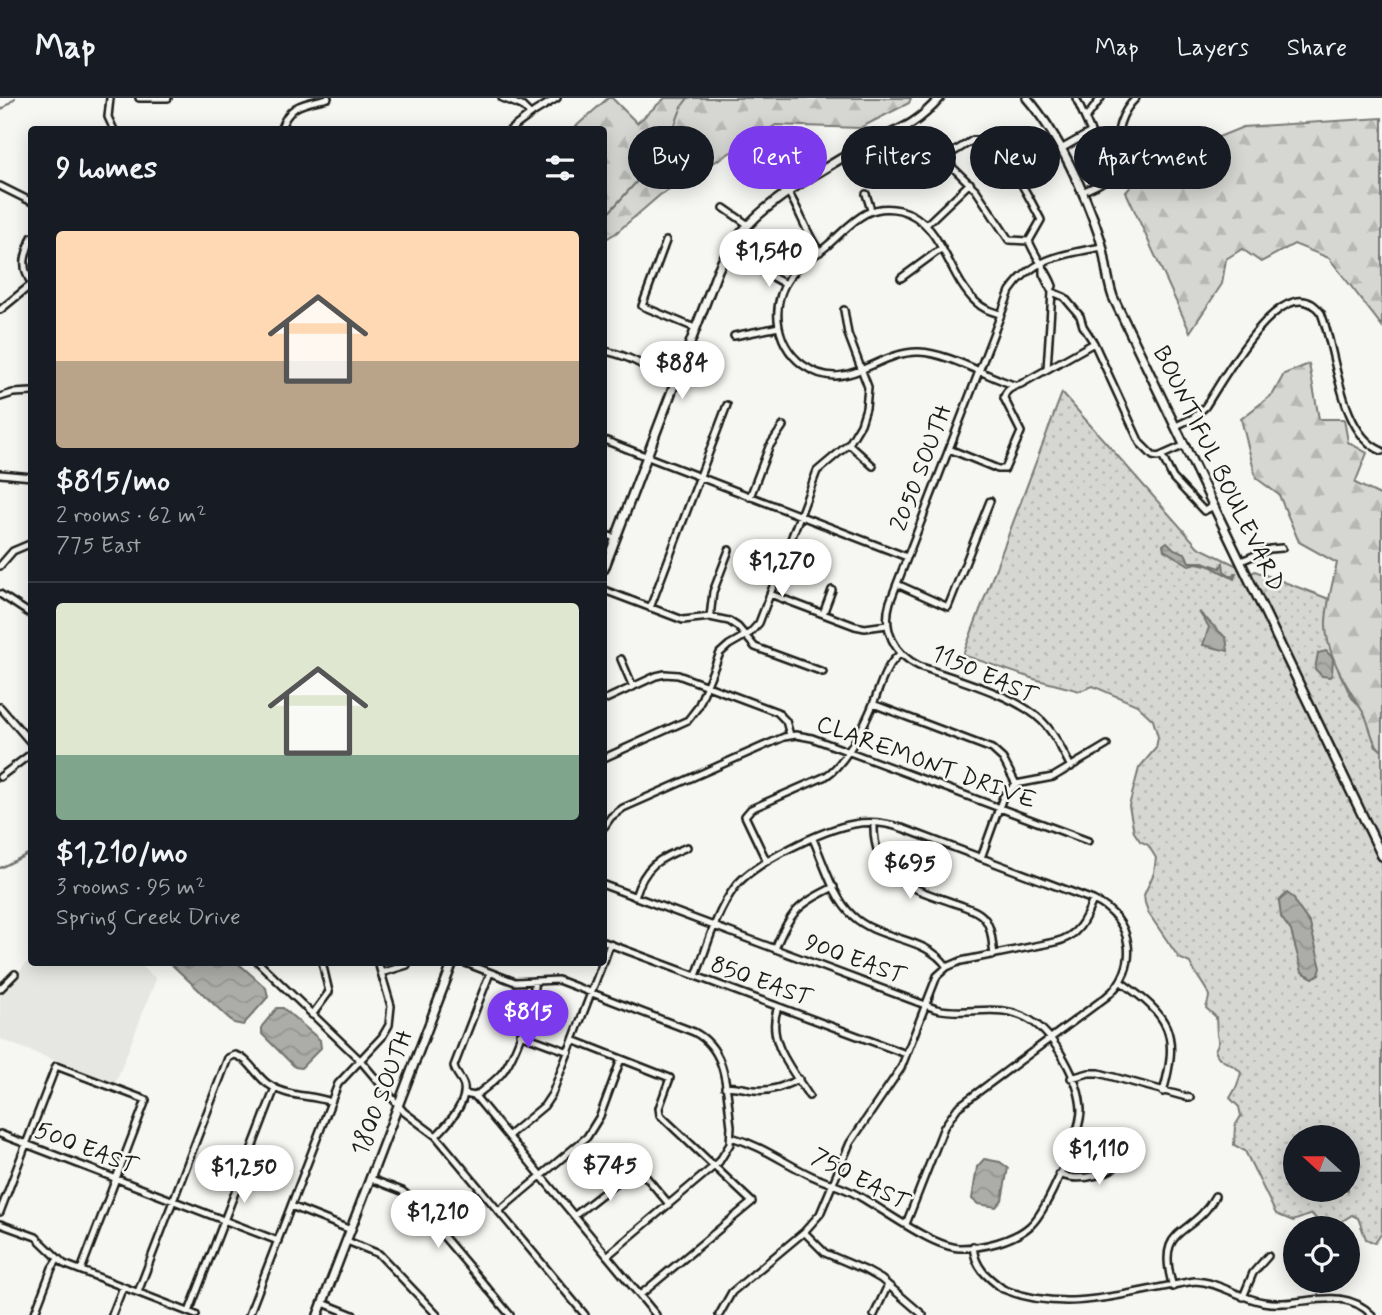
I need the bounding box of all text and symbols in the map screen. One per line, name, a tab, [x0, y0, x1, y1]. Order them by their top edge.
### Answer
text: Map	[35, 26, 95, 70]
text: Map	[1095, 33, 1139, 64]
text: Layers	[1177, 33, 1249, 64]
text: Share	[1287, 33, 1347, 64]
chip: Buy	[628, 126, 714, 189]
chip: Rent	[728, 126, 827, 189]
chip: Filters	[841, 126, 956, 189]
chip: New	[970, 126, 1060, 189]
chip: Apartment	[1074, 126, 1231, 189]
text: 9 homes	[56, 149, 157, 188]
icon: filters	[541, 149, 579, 187]
pin: $1,540	[712, 230, 826, 289]
text: $1,540	[735, 237, 803, 267]
icon: home	[255, 276, 381, 402]
street label: BOUNTIFUL BOULEVARD	[1145, 341, 1291, 597]
pin: $884	[641, 342, 723, 401]
text: $884	[656, 349, 708, 379]
street label: 2050 SOUTH	[884, 400, 960, 536]
text: $815/mo	[56, 462, 170, 501]
text: 2 rooms · 62 m²	[56, 501, 207, 531]
text: 775 East	[56, 531, 141, 561]
pin: $1,270	[725, 540, 839, 599]
text: $1,270	[749, 547, 815, 577]
street label: 1150 EAST	[926, 638, 1042, 712]
icon: home	[255, 648, 381, 774]
street label: CLAREMONT DRIVE	[812, 709, 1040, 817]
text: $1,210/mo	[56, 834, 188, 873]
pin: $695	[869, 842, 951, 901]
text: $695	[884, 849, 936, 879]
text: 3 rooms · 95 m²	[56, 873, 205, 903]
text: Spring Creek Drive	[56, 903, 241, 933]
street label: 900 EAST	[801, 928, 910, 993]
street label: 850 EAST	[706, 949, 816, 1015]
pin: $815	[487, 990, 569, 1050]
text: $815	[503, 998, 553, 1028]
street label: 1800 SOUTH	[345, 1025, 421, 1160]
street label: 500 EAST	[30, 1115, 142, 1183]
north arrow	[1283, 1125, 1360, 1202]
map controls	[1283, 1125, 1360, 1293]
pin: $1,110	[1042, 1128, 1156, 1187]
text: $1,110	[1069, 1135, 1129, 1165]
street label: 750 EAST	[806, 1141, 915, 1219]
pin: $745	[569, 1144, 651, 1203]
pin: $1,250	[187, 1146, 301, 1205]
text: $745	[583, 1151, 637, 1181]
text: $1,250	[211, 1153, 277, 1183]
pin: $1,210	[381, 1190, 495, 1250]
text: $1,210	[407, 1198, 469, 1228]
button: locate	[1283, 1216, 1360, 1293]

